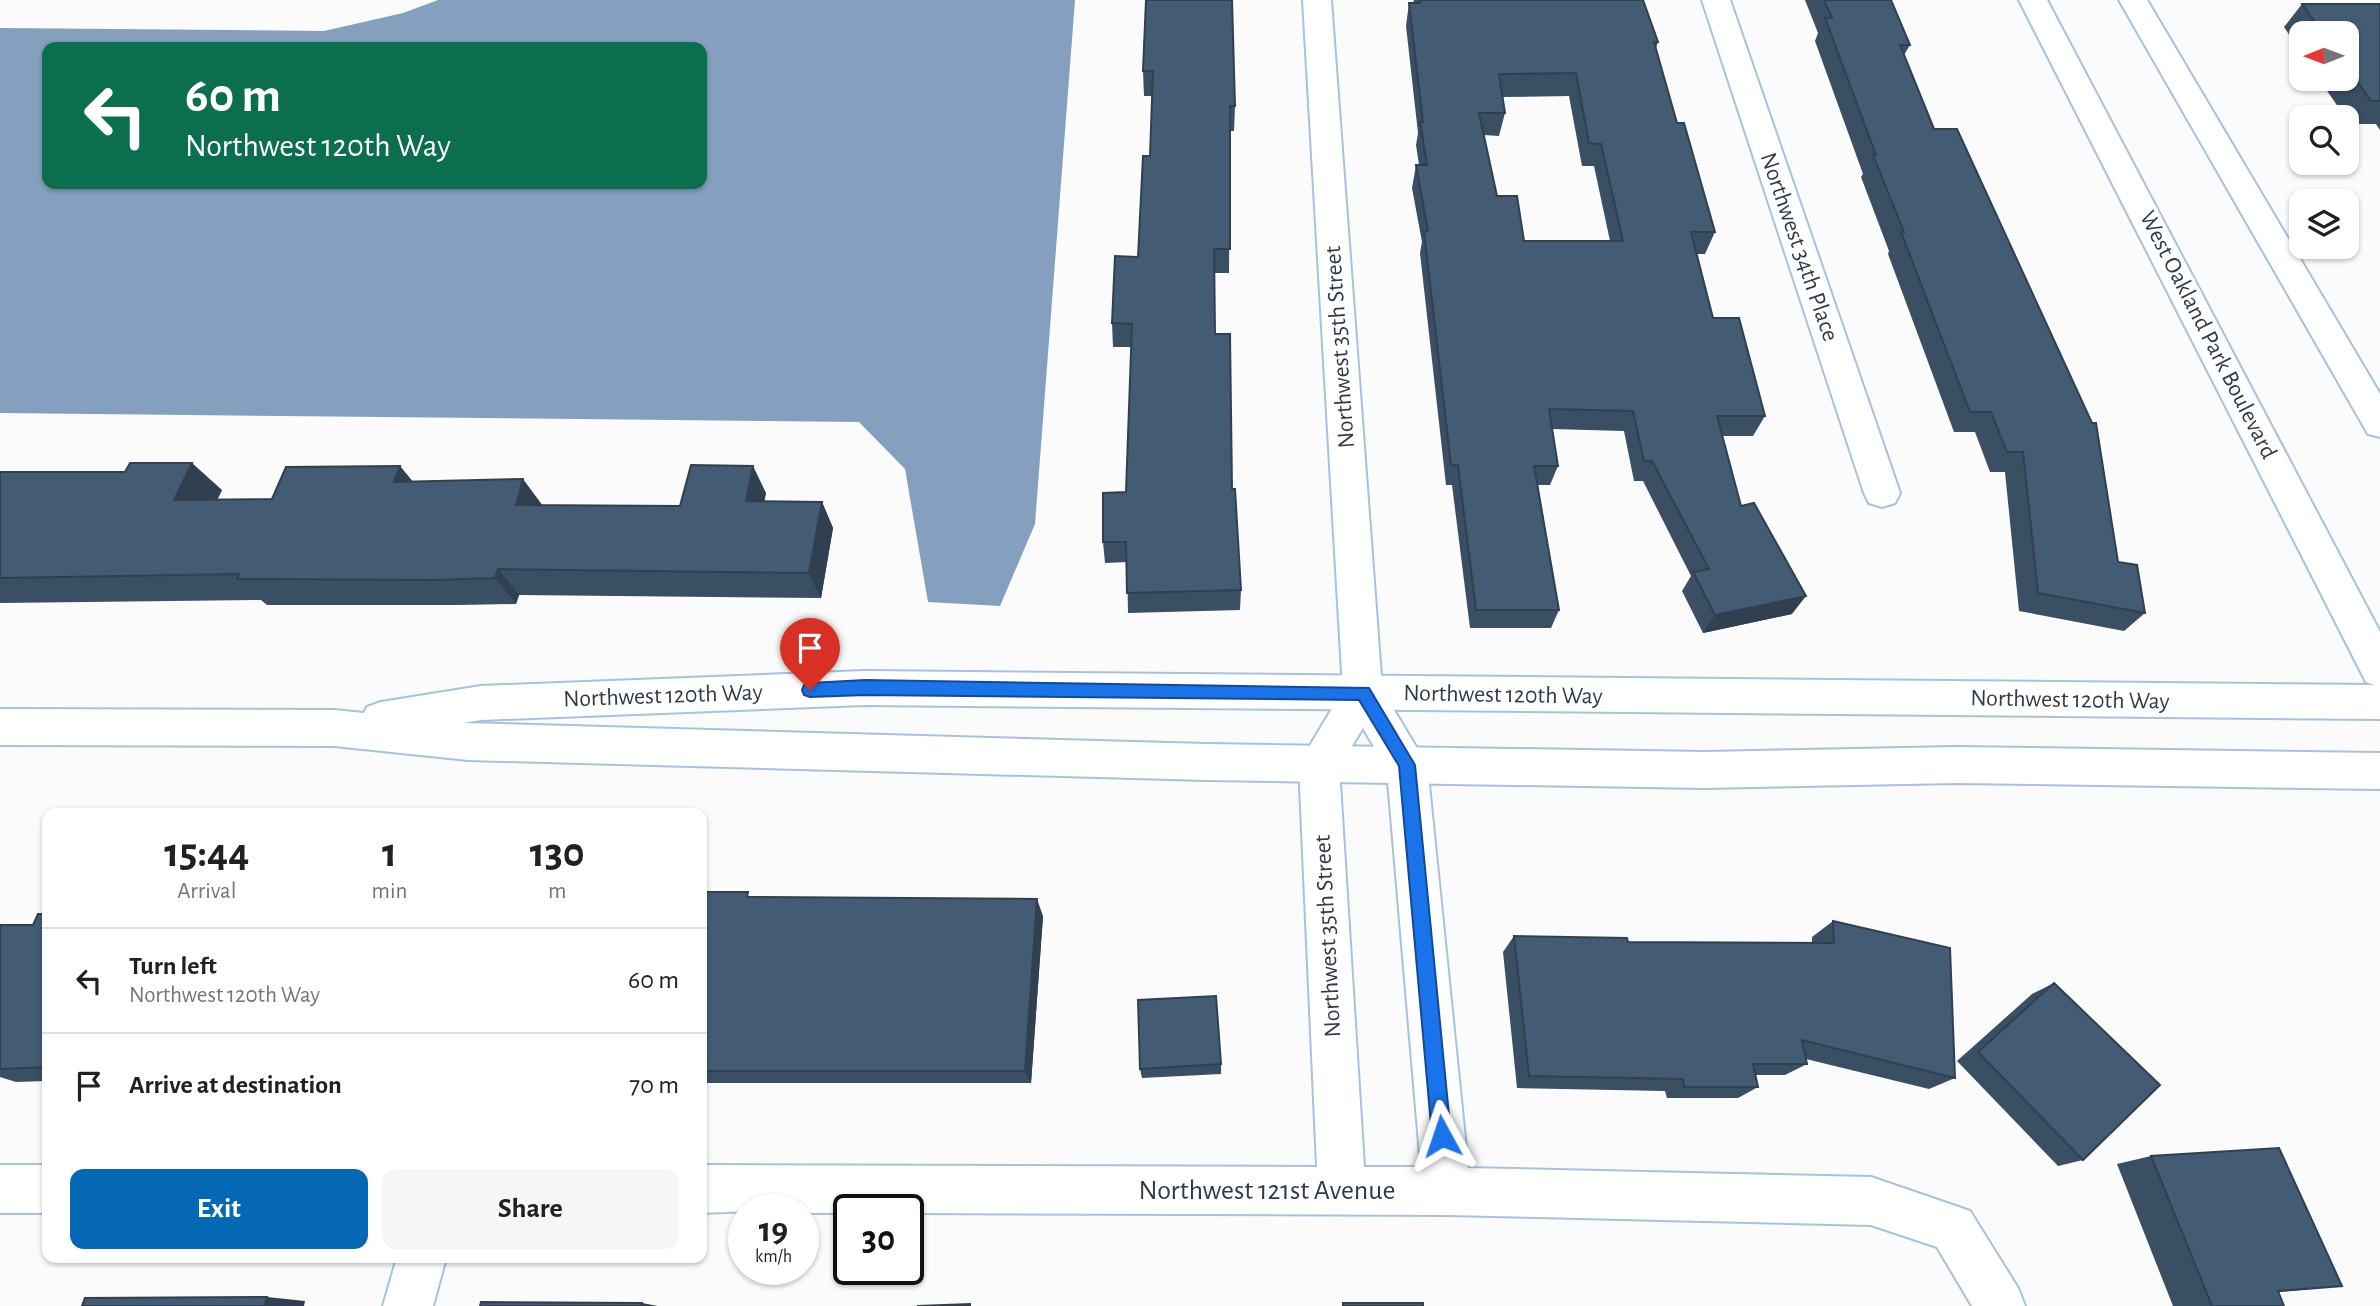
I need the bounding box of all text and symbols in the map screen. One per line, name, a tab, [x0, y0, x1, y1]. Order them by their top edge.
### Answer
north arrow	[2289, 21, 2359, 91]
map controls	[2289, 21, 2359, 259]
icon: left	[70, 70, 161, 161]
text: 60 m	[185, 72, 281, 121]
button: search	[2289, 105, 2359, 175]
text: Northwest 120th Way	[185, 130, 451, 162]
street label: Northwest 34th Place	[1755, 150, 1843, 344]
button: layers	[2289, 189, 2359, 259]
street label: West Oakland Park Boulevard	[2135, 207, 2281, 463]
street label: Northwest 35th Street	[1321, 245, 1359, 449]
pin	[780, 618, 840, 690]
icon: arrive	[791, 629, 829, 667]
street label: Northwest 120th Way	[563, 681, 763, 711]
street label: Northwest 120th Way	[1403, 681, 1603, 709]
street label: Northwest 120th Way	[1970, 686, 2170, 714]
text: 15:44	[164, 832, 249, 874]
text: 1	[382, 832, 397, 874]
text: 130	[530, 832, 585, 874]
street label: Northwest 35th Street	[1311, 834, 1345, 1038]
text: Arrival	[177, 880, 236, 903]
text: min	[372, 880, 407, 903]
text: m	[548, 880, 566, 903]
text: Turn left	[129, 953, 217, 979]
icon: left	[70, 962, 108, 1000]
text: 60 m	[628, 967, 679, 993]
text: Northwest 120th Way	[129, 984, 320, 1007]
icon: arrive	[70, 1067, 108, 1105]
text: Arrive at destination	[129, 1072, 342, 1098]
text: 70 m	[629, 1072, 679, 1098]
position arrow	[1405, 1099, 1479, 1173]
button: Exit	[70, 1169, 368, 1249]
button: Share	[382, 1169, 679, 1249]
street label: Northwest 121st Avenue	[1139, 1177, 1395, 1205]
speed limit sign: 30	[833, 1194, 924, 1285]
text: 19	[759, 1213, 788, 1248]
text: km/h	[755, 1248, 792, 1266]

